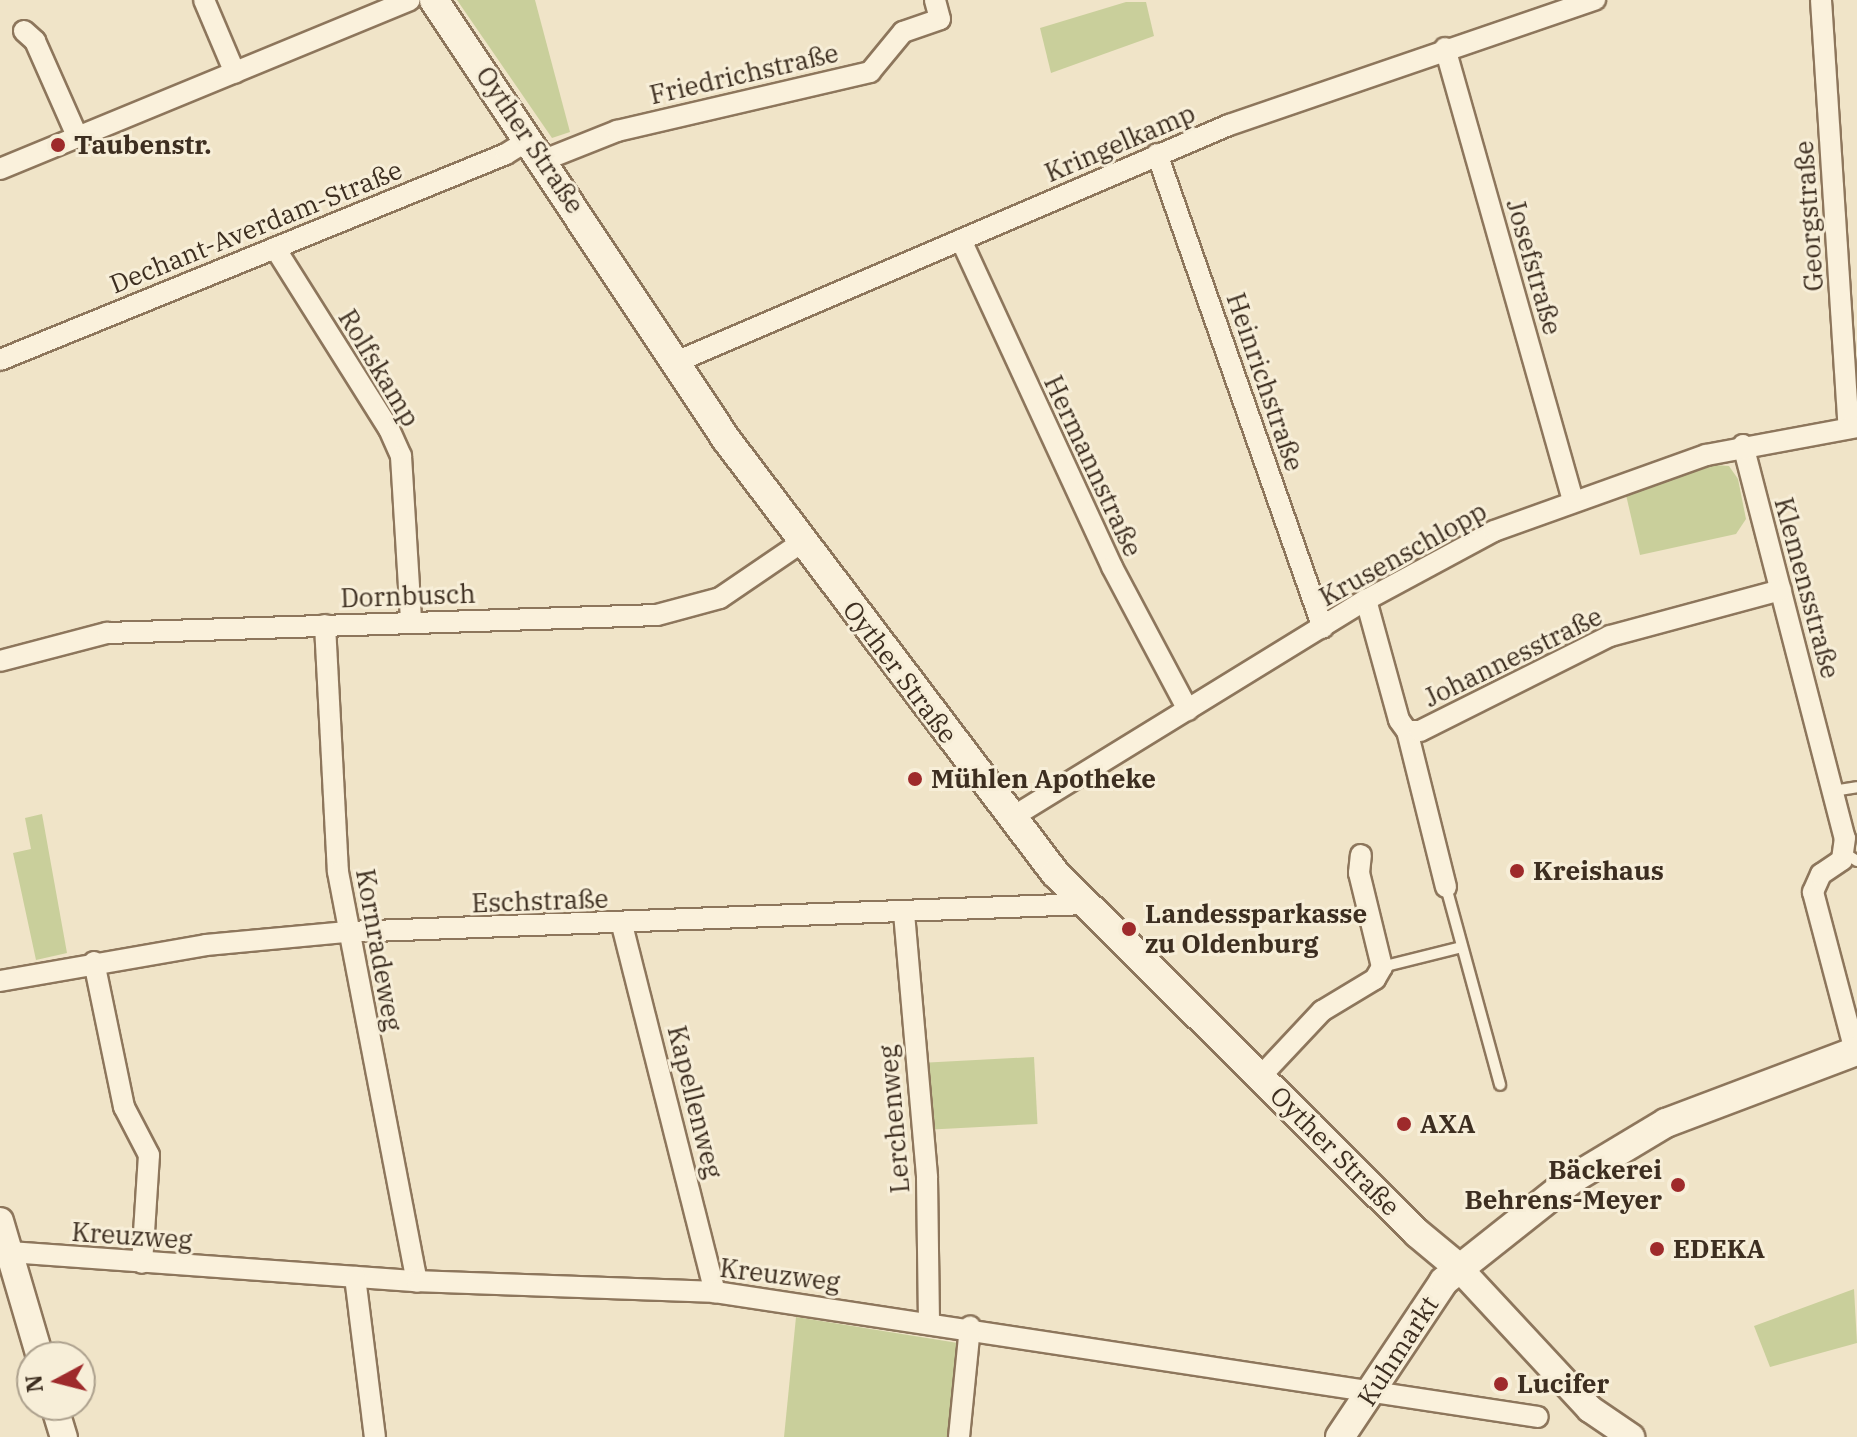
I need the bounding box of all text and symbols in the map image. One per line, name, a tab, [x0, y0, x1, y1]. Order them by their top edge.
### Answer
street label: Friedrichstraße	[647, 37, 841, 111]
street label: Oyther Straße	[469, 61, 591, 219]
street label: Kringelkamp	[1040, 97, 1200, 189]
place label: Taubenstr.	[74, 129, 212, 161]
marker: Taubenstr.	[49, 136, 67, 154]
street label: Georgstraße	[1788, 140, 1830, 292]
street label: Dechant-Averdam-Straße	[105, 154, 407, 300]
street label: Josefstraße	[1500, 196, 1568, 338]
street label: Heinrichstraße	[1220, 289, 1310, 475]
street label: Rolfskamp	[332, 304, 426, 432]
street label: Hermannstraße	[1037, 371, 1149, 561]
street label: Klemensstraße	[1768, 494, 1846, 682]
street label: Krusenschlopp	[1314, 495, 1492, 613]
street label: Dornbusch	[340, 578, 476, 614]
street label: Oyther Straße	[836, 595, 964, 749]
street label: Johannesstraße	[1419, 600, 1607, 714]
place label: Mühlen Apotheke	[931, 763, 1156, 795]
marker: Mühlen Apotheke	[906, 770, 924, 788]
place label: Kreishaus	[1533, 855, 1664, 887]
marker: Kreishaus	[1508, 862, 1526, 880]
street label: Kornradeweg	[349, 866, 409, 1034]
street label: Eschstraße	[471, 883, 609, 919]
place label: Landessparkasse zu Oldenburg	[1145, 898, 1367, 960]
marker: Landessparkasse zu Oldenburg	[1120, 920, 1138, 938]
street label: Kapellenweg	[661, 1022, 729, 1182]
street label: Lerchenweg	[872, 1043, 916, 1195]
street label: Oyther Straße	[1264, 1080, 1406, 1222]
place label: AXA	[1420, 1108, 1476, 1140]
marker: AXA	[1395, 1115, 1413, 1133]
place label: Bäckerei Behrens-Meyer	[1465, 1154, 1662, 1216]
marker: Bäckerei Behrens-Meyer	[1669, 1176, 1687, 1194]
street label: Kreuzweg	[71, 1216, 193, 1256]
place label: EDEKA	[1673, 1233, 1765, 1265]
marker: EDEKA	[1648, 1240, 1666, 1258]
street label: Kreuzweg	[718, 1252, 842, 1298]
street label: Kuhmarkt	[1351, 1290, 1445, 1412]
north arrow	[16, 1341, 96, 1421]
place label: Lucifer	[1517, 1368, 1609, 1400]
text: N	[18, 1373, 49, 1394]
marker: Lucifer	[1492, 1375, 1510, 1393]

